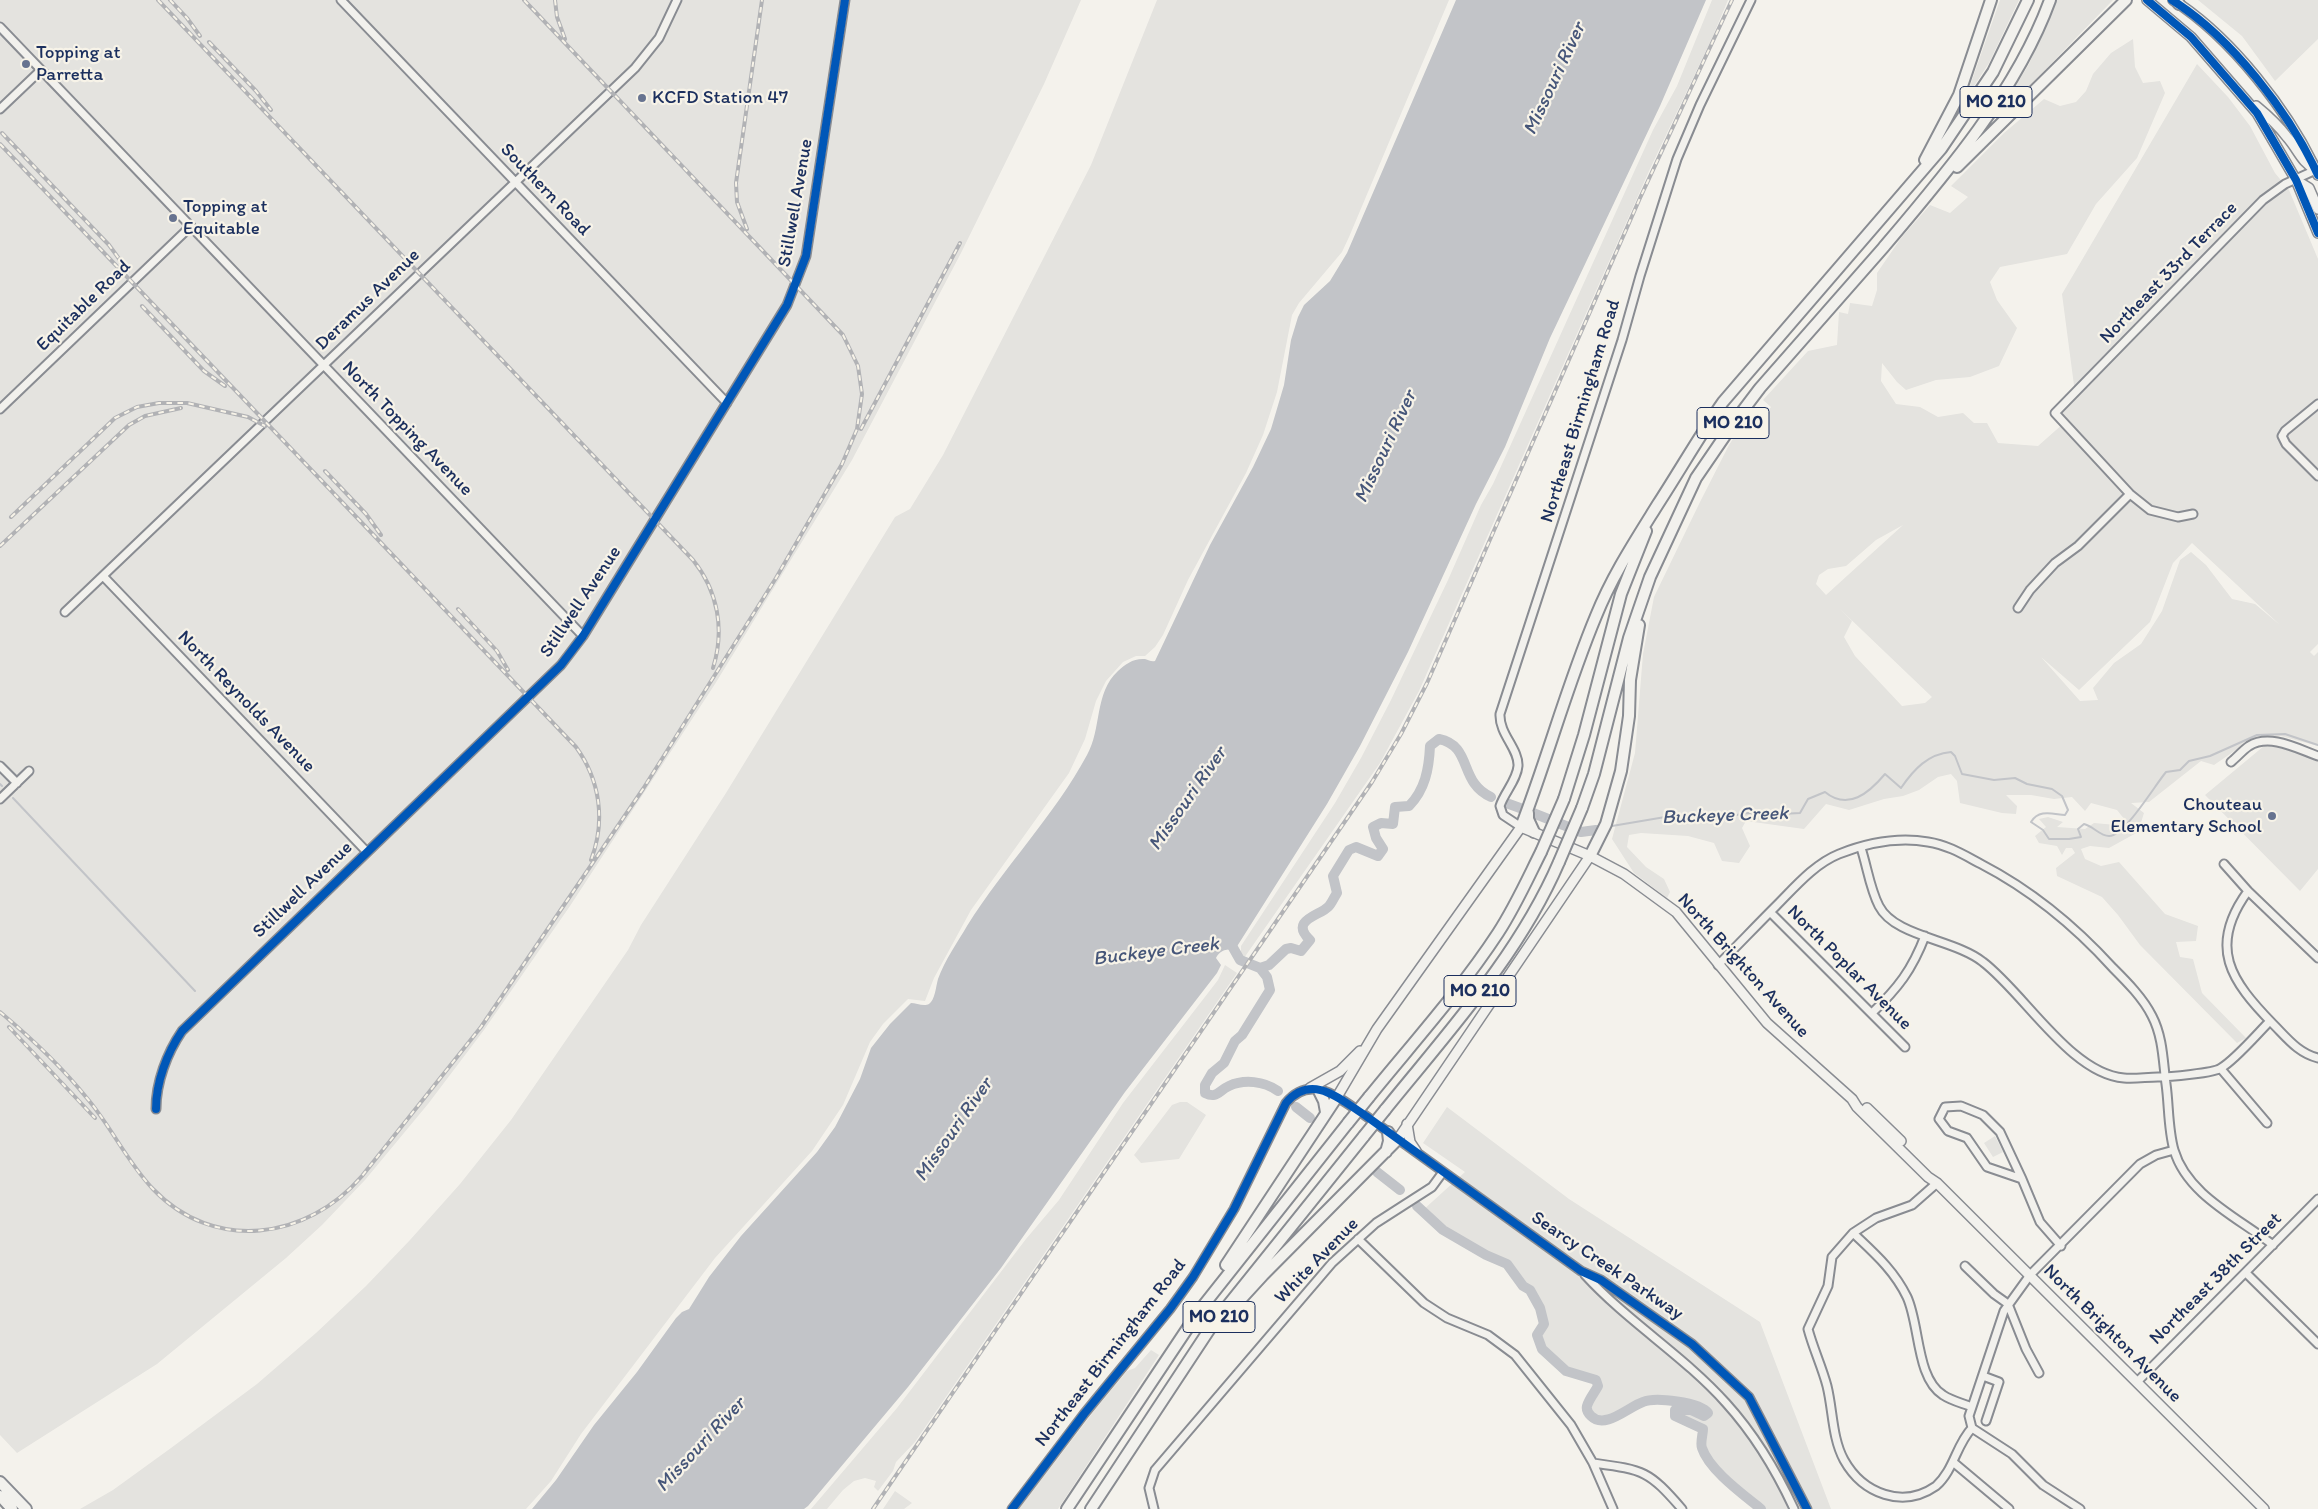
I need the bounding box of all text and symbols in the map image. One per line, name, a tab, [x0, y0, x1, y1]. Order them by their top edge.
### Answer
water label: Missouri River	[1519, 19, 1591, 139]
place label: Topping at Parretta	[36, 42, 121, 86]
marker: Topping at Parretta	[20, 58, 32, 70]
road number: MO 210	[1960, 86, 2032, 118]
place label: KCFD Station 47	[652, 87, 788, 109]
marker: KCFD Station 47	[636, 92, 648, 104]
street label: Stillwell Avenue	[773, 137, 819, 269]
street label: Southern Road	[495, 139, 595, 241]
place label: Topping at Equitable	[183, 196, 268, 240]
street label: Northeast 33rd Terrace	[2095, 197, 2243, 349]
marker: Topping at Equitable	[167, 212, 179, 224]
street label: Deramus Avenue	[311, 244, 425, 356]
street label: Equitable Road	[32, 255, 136, 357]
street label: Northeast Birmingham Road	[1536, 297, 1626, 525]
street label: North Topping Avenue	[337, 357, 477, 501]
water label: Missouri River	[1350, 387, 1422, 507]
road number: MO 210	[1697, 408, 1769, 438]
street label: Stillwell Avenue	[535, 542, 627, 662]
street label: North Reynolds Avenue	[172, 626, 320, 778]
water label: Missouri River	[1143, 743, 1233, 855]
place label: Chouteau Elementary School	[2110, 794, 2262, 838]
water label: Buckeye Creek	[1661, 802, 1789, 830]
marker: Chouteau Elementary School	[2266, 810, 2278, 822]
street label: Stillwell Avenue	[248, 837, 358, 943]
street label: North Brighton Avenue	[1672, 889, 1814, 1043]
street label: North Poplar Avenue	[1782, 901, 1916, 1035]
water label: Buckeye Creek	[1092, 932, 1220, 972]
road number: MO 210	[1444, 976, 1516, 1006]
water label: Missouri River	[909, 1074, 999, 1186]
street label: Searcy Creek Parkway	[1527, 1207, 1687, 1325]
street label: Northeast 38th Street	[2145, 1208, 2287, 1350]
street label: White Avenue	[1270, 1213, 1364, 1309]
street label: Northeast Birmingham Road	[1031, 1255, 1191, 1451]
street label: North Brighton Avenue	[2038, 1260, 2186, 1408]
road number: MO 210	[1183, 1301, 1255, 1332]
water label: Missouri River	[651, 1393, 751, 1497]

